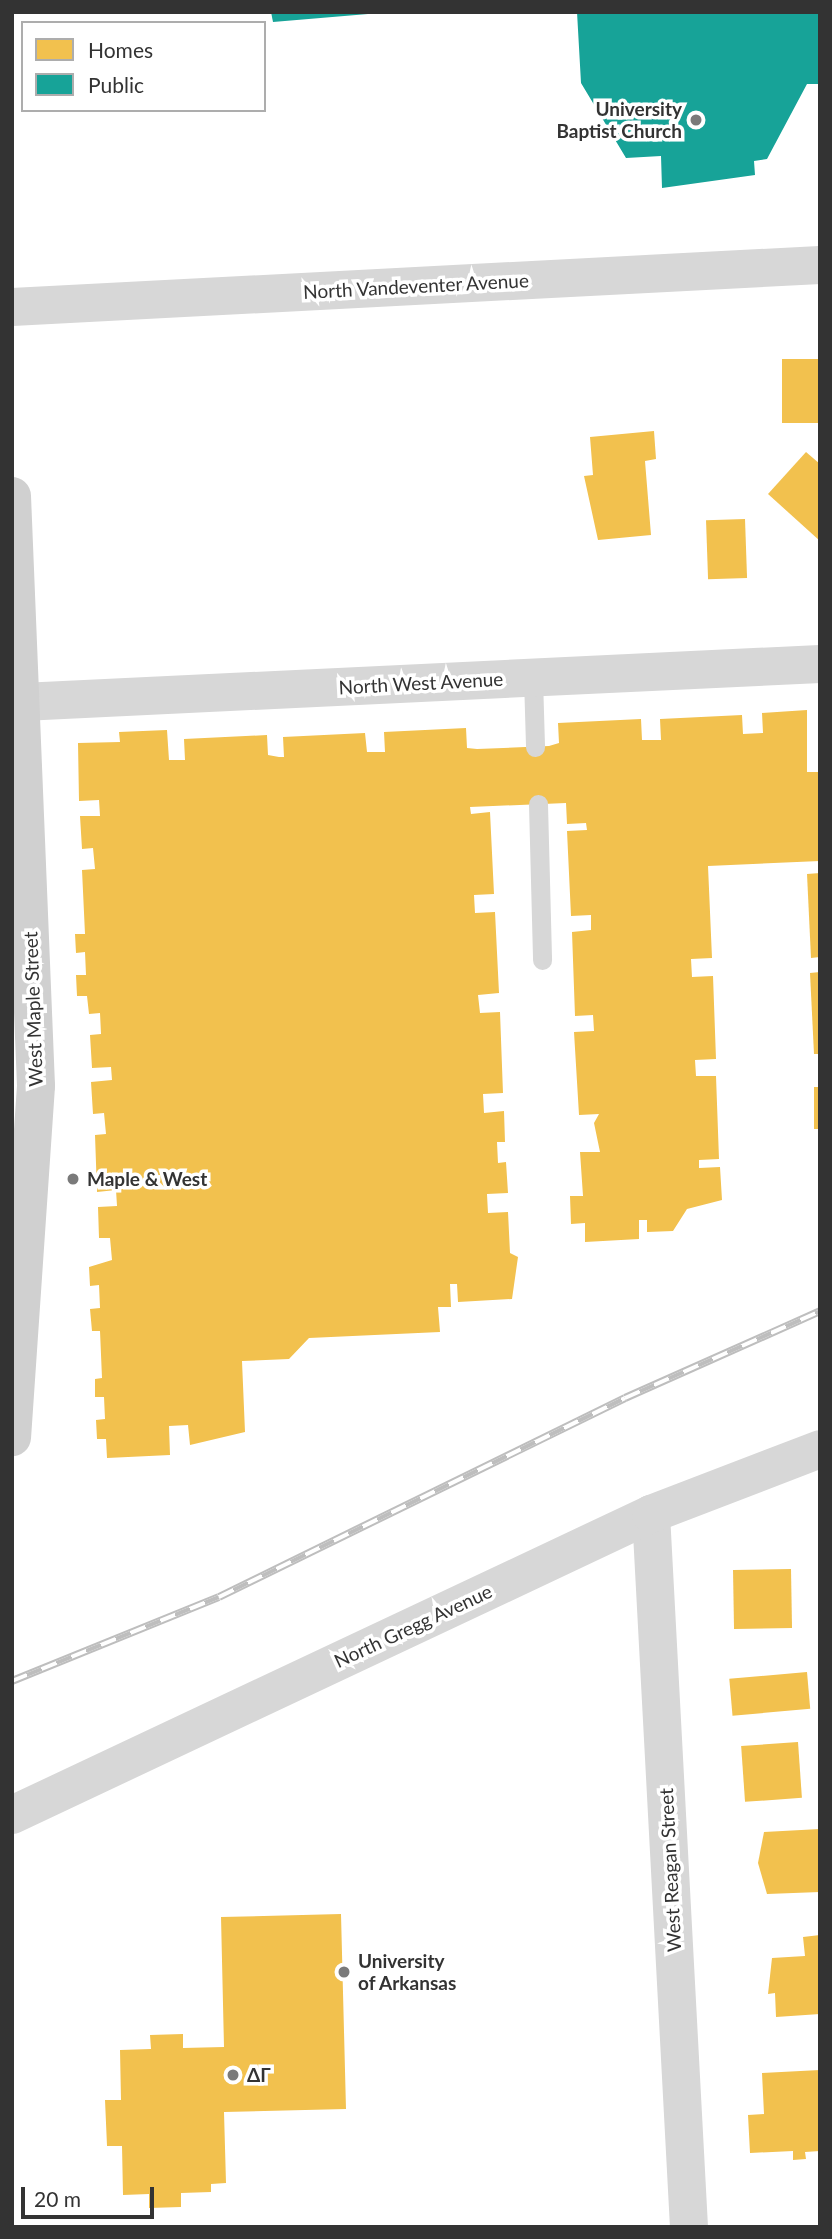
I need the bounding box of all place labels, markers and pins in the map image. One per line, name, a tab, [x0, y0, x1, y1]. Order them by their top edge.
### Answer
place label: University Baptist Church	[556, 98, 682, 142]
marker: University Baptist Church	[688, 112, 704, 128]
place label: Maple & West	[87, 1168, 207, 1190]
marker: Maple & West	[65, 1171, 81, 1187]
place label: University of Arkansas	[358, 1950, 457, 1994]
marker: University of Arkansas	[336, 1964, 352, 1980]
place label: ΔΓ	[247, 2064, 271, 2086]
marker: ΔΓ	[225, 2067, 241, 2083]

